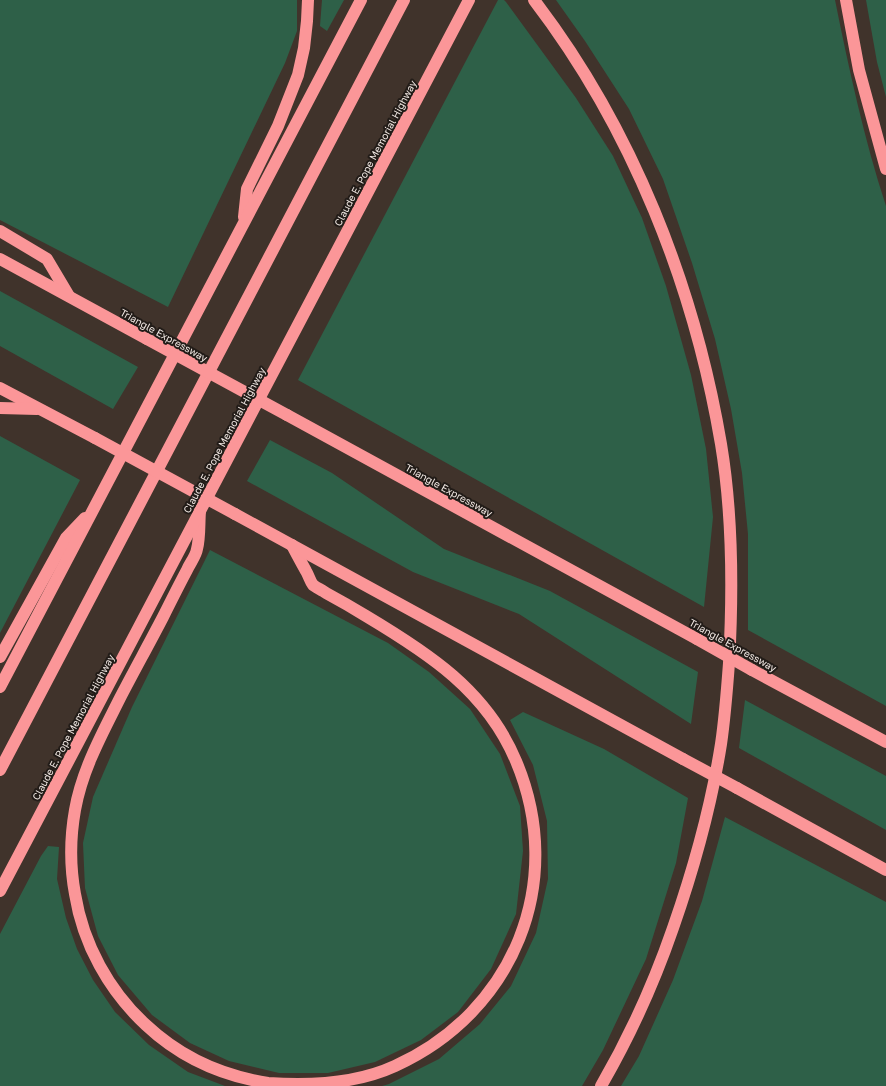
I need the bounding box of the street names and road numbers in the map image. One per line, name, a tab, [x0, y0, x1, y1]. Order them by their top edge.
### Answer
street label: Claude E. Pope Memorial Highway	[331, 78, 419, 228]
street label: Triangle Expressway	[118, 306, 210, 364]
street label: Claude E. Pope Memorial Highway	[180, 365, 268, 515]
street label: Triangle Expressway	[403, 461, 495, 519]
street label: Triangle Expressway	[687, 616, 779, 674]
street label: Claude E. Pope Memorial Highway	[29, 652, 117, 802]

